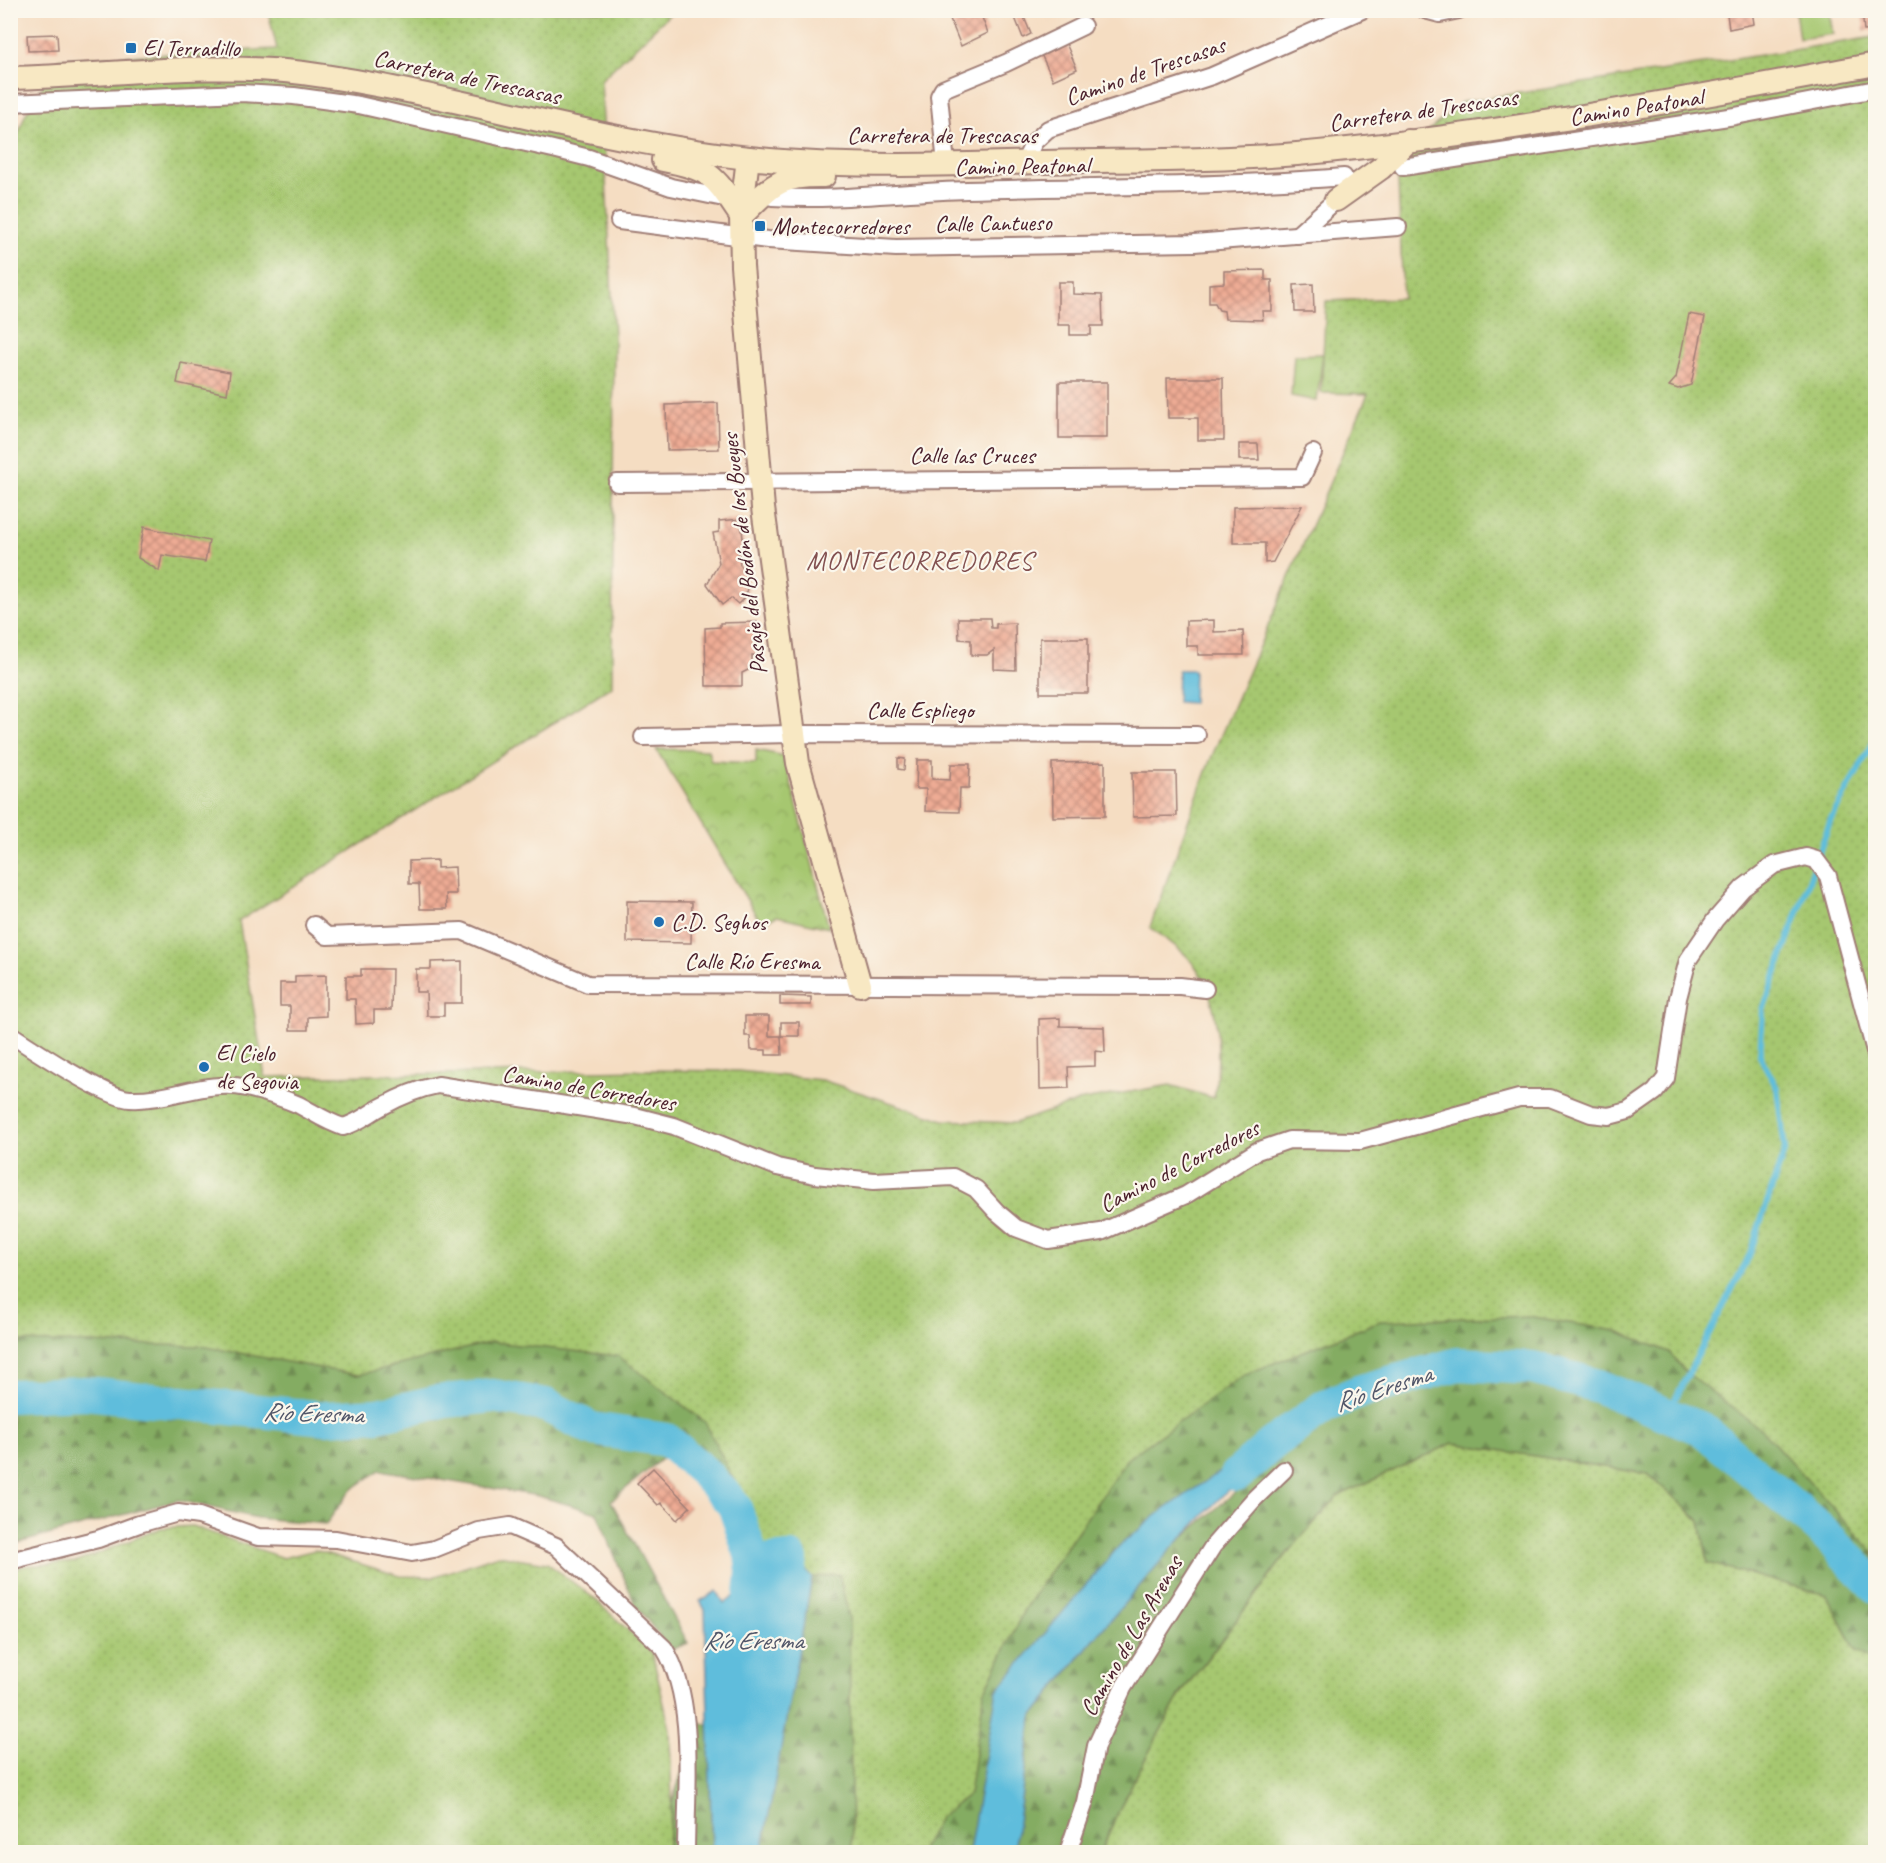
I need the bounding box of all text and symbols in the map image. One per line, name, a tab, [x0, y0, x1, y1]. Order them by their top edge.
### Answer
street label: Camino de Trescasas	[1061, 29, 1231, 112]
place label: El Terradillo	[143, 33, 241, 63]
marker: El Terradillo	[124, 41, 138, 55]
street label: Carretera de Trescasas	[371, 43, 566, 112]
street label: Camino Peatonal	[1567, 81, 1709, 132]
street label: Carretera de Trescasas	[1327, 82, 1522, 138]
street label: Carretera de Trescasas	[847, 120, 1040, 150]
street label: Camino Peatonal	[954, 150, 1094, 182]
street label: Calle Cantueso	[934, 207, 1053, 239]
place label: Montecorredores	[772, 211, 911, 241]
marker: Montecorredores	[753, 219, 767, 233]
street label: Pasaje del Bodón de los Bueyes	[714, 430, 774, 676]
street label: Calle las Cruces	[909, 440, 1037, 470]
district label: MONTECORREDORES	[806, 544, 1038, 577]
street label: Calle Espliego	[867, 695, 976, 725]
place label: C.D. Seghos	[671, 907, 768, 937]
marker: C.D. Seghos	[652, 915, 666, 929]
street label: Calle Río Eresma	[685, 946, 822, 976]
place label: El Cielo de Segovia	[216, 1038, 299, 1096]
street label: Camino de Corredores	[500, 1058, 680, 1118]
marker: El Cielo de Segovia	[197, 1060, 211, 1074]
street label: Camino de Corredores	[1094, 1112, 1266, 1219]
water label: Río Eresma	[1330, 1356, 1439, 1419]
water label: Río Eresma	[262, 1395, 367, 1431]
street label: Camino de Las Arenas	[1073, 1548, 1190, 1721]
water label: Río Eresma	[703, 1624, 806, 1657]

